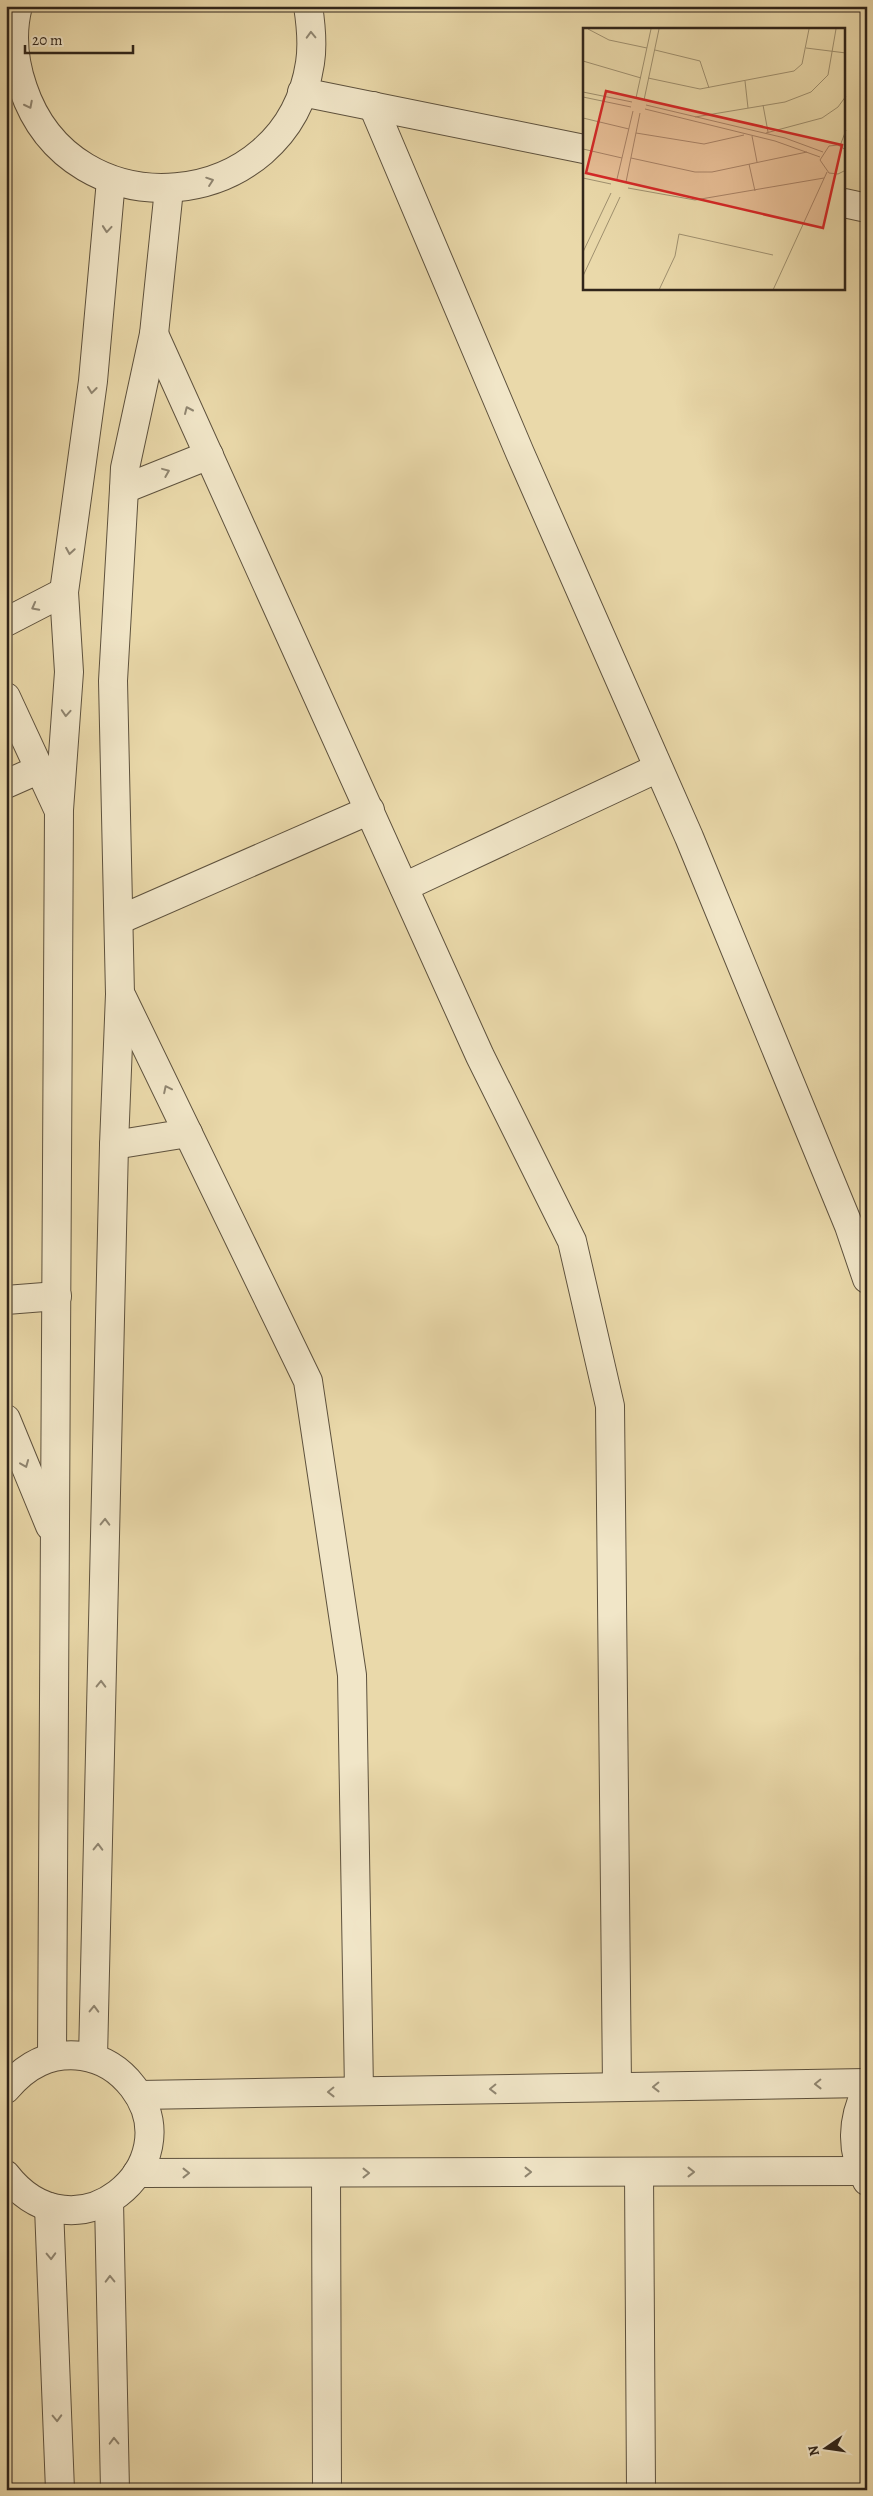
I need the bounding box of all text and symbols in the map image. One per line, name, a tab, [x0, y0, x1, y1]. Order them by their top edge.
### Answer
scale bar	[25, 22, 132, 54]
inset map	[583, 28, 846, 290]
text: 20 m	[32, 30, 63, 50]
one-way arrow	[306, 30, 316, 38]
one-way arrow	[23, 99, 33, 108]
one-way arrow	[205, 177, 214, 187]
one-way arrow	[102, 225, 113, 233]
one-way arrow	[87, 387, 98, 395]
one-way arrow	[184, 406, 195, 415]
one-way arrow	[161, 467, 170, 478]
one-way arrow	[66, 547, 76, 556]
one-way arrow	[31, 601, 40, 611]
one-way arrow	[61, 709, 72, 717]
one-way arrow	[162, 1085, 173, 1094]
one-way arrow	[18, 1459, 29, 1468]
one-way arrow	[100, 1517, 110, 1525]
one-way arrow	[96, 1680, 107, 1688]
one-way arrow	[92, 1842, 103, 1850]
one-way arrow	[89, 2005, 99, 2012]
one-way arrow	[814, 2079, 822, 2089]
one-way arrow	[651, 2082, 659, 2092]
one-way arrow	[489, 2084, 497, 2095]
one-way arrow	[326, 2087, 334, 2097]
one-way arrow	[525, 2167, 533, 2177]
one-way arrow	[688, 2167, 695, 2177]
one-way arrow	[182, 2168, 190, 2178]
one-way arrow	[362, 2168, 370, 2178]
one-way arrow	[46, 2252, 56, 2260]
one-way arrow	[105, 2274, 116, 2282]
one-way arrow	[52, 2415, 62, 2423]
north arrow	[800, 2424, 850, 2474]
one-way arrow	[109, 2437, 119, 2444]
text: N	[803, 2444, 824, 2458]

